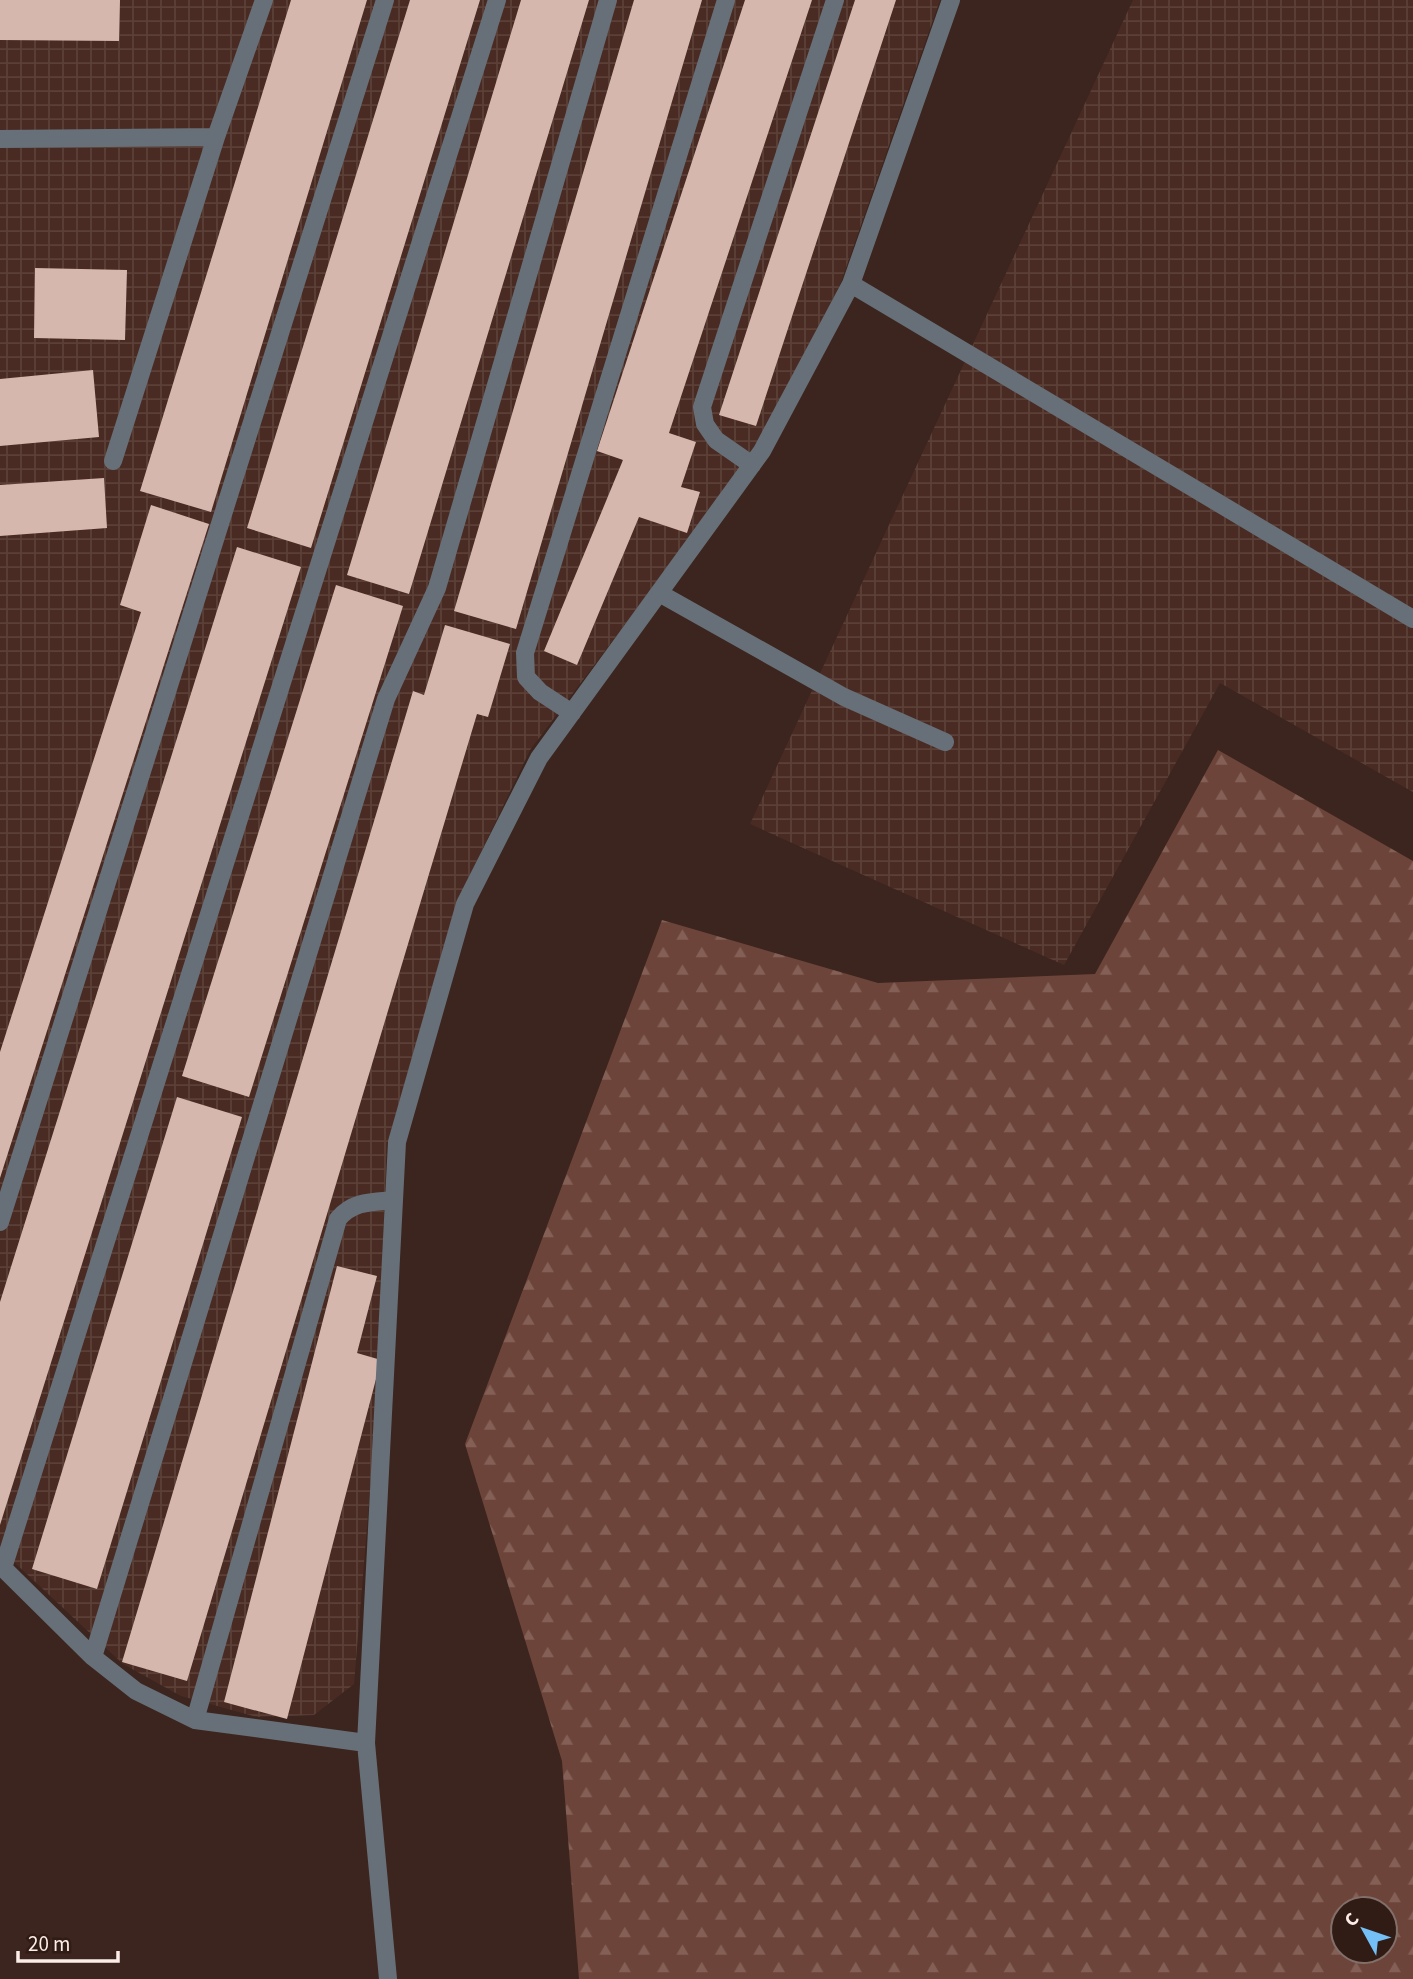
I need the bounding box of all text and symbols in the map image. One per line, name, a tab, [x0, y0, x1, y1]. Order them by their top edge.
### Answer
north arrow	[1329, 1895, 1399, 1965]
text: С	[1338, 1907, 1366, 1933]
scale bar	[18, 1920, 117, 1964]
text: 20 m	[28, 1929, 70, 1959]

